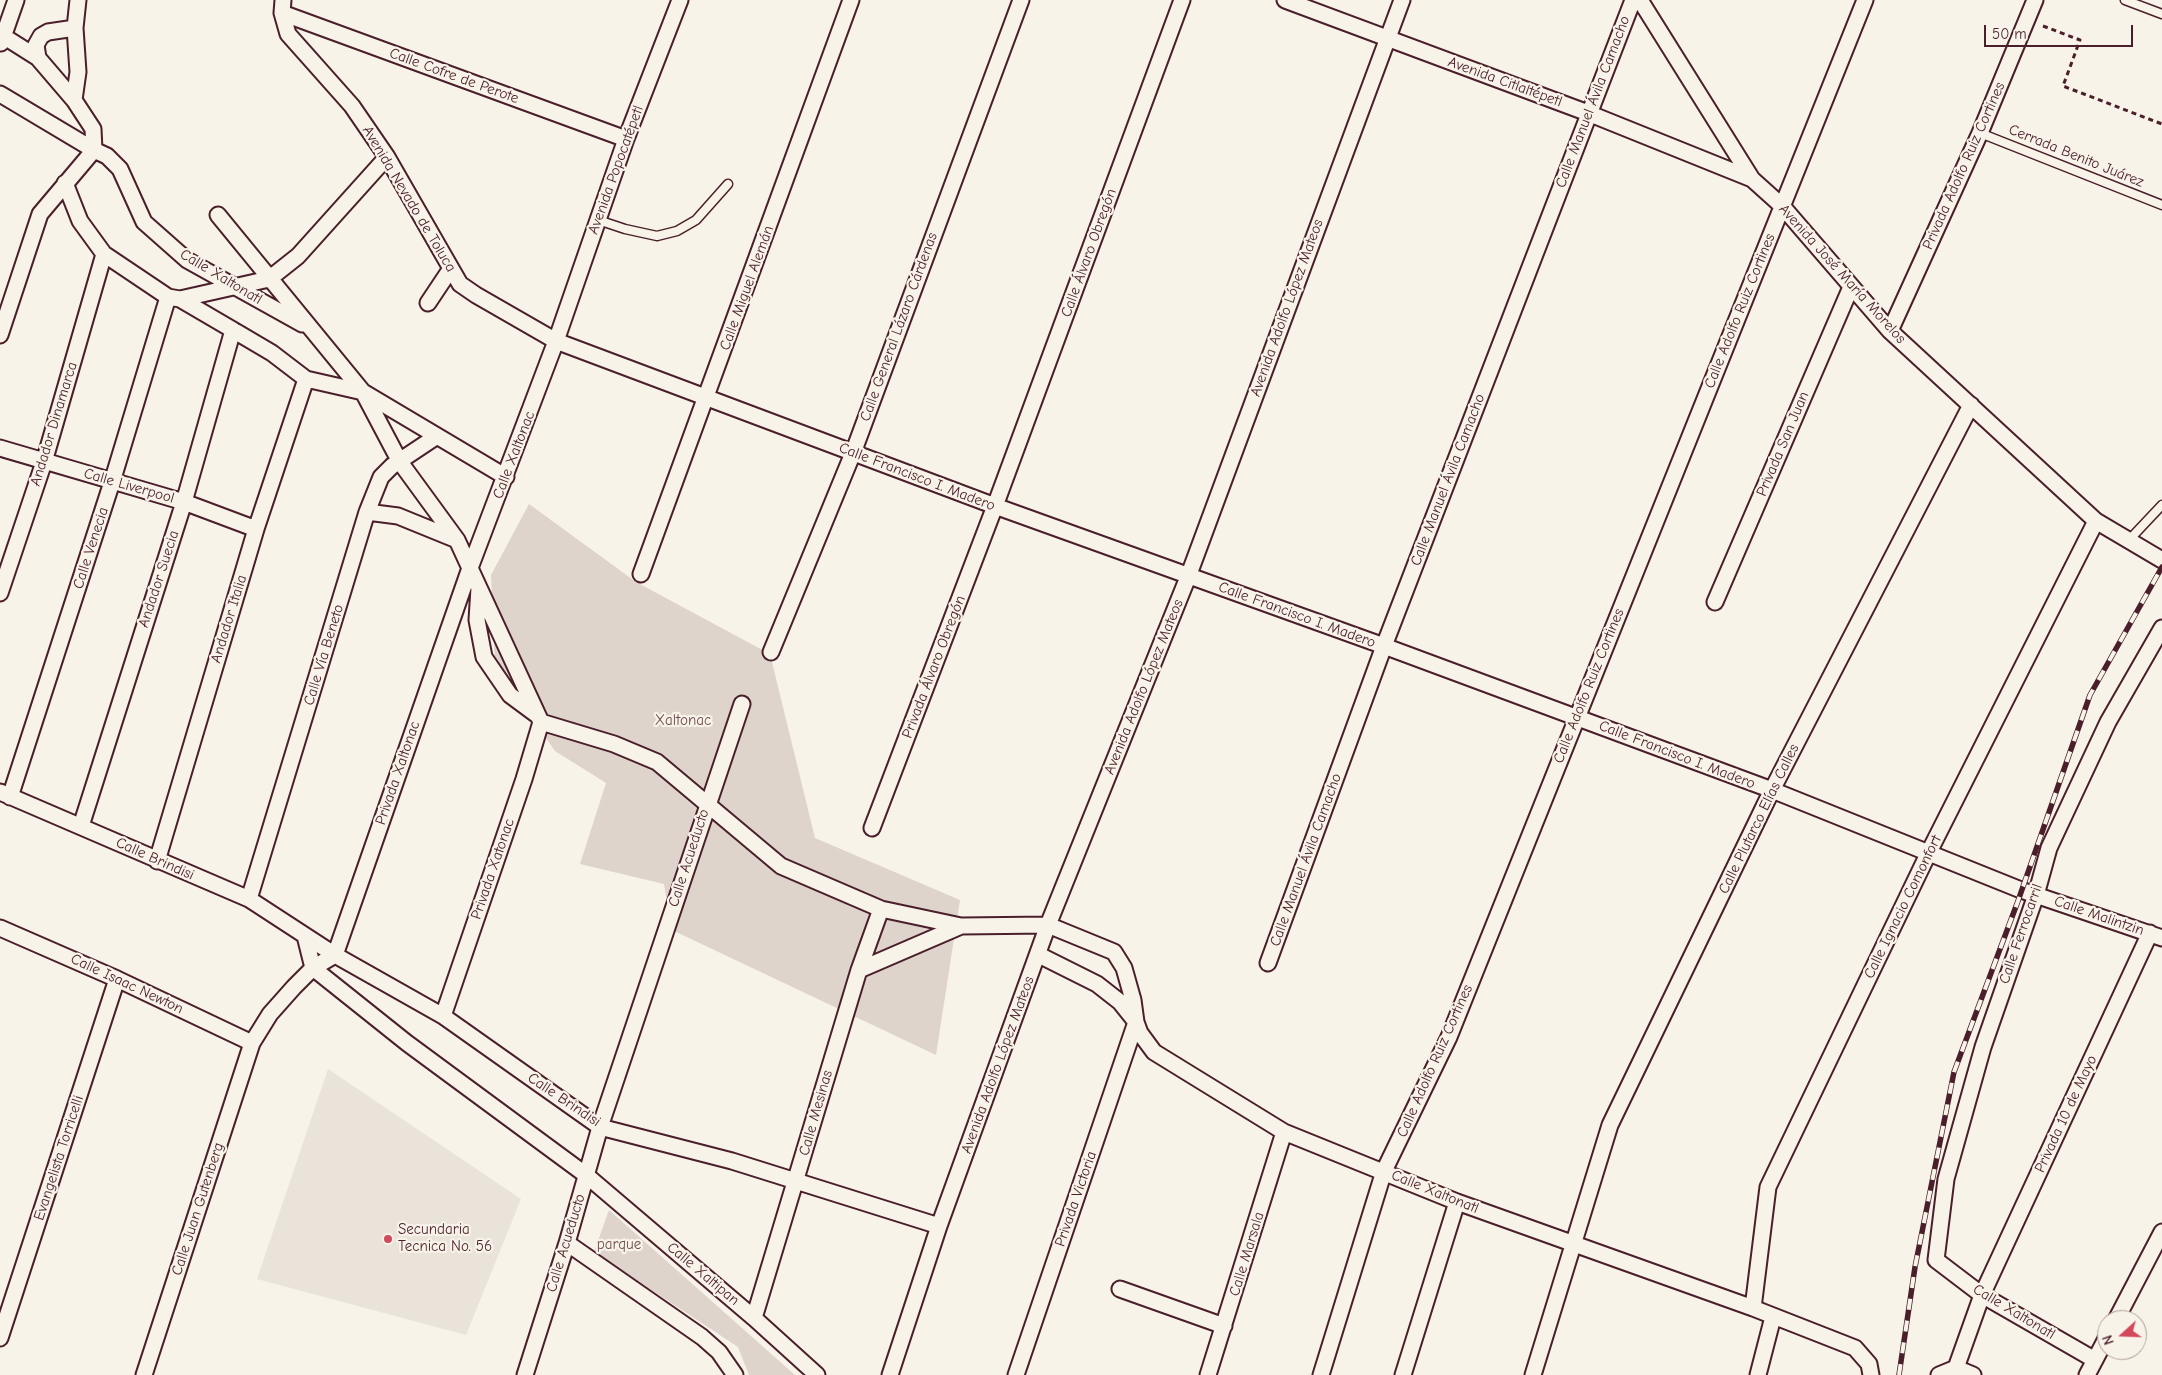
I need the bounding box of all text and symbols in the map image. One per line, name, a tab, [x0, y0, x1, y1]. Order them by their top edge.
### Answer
street label: Calle Manuel Ávila Camacho	[1552, 13, 1634, 191]
scale bar	[1987, 15, 2136, 47]
text: 50 m	[1992, 25, 2027, 43]
street label: Calle Cofre de Perote	[387, 44, 521, 108]
street label: Avenida Citlaltépetl	[1445, 53, 1565, 111]
street label: Privada Adolfo Ruiz Cortines	[1919, 80, 2009, 252]
street label: Avenida Popocatépetl	[584, 103, 648, 237]
street label: Cerrada Benito Juárez	[2006, 121, 2146, 191]
street label: Avenida Nevado de Toluca	[358, 123, 460, 275]
street label: Calle Álvaro Obregón	[1057, 186, 1121, 320]
street label: Avenida José María Morelos	[1775, 201, 1909, 347]
street label: Avenida Adolfo López Mateos	[1247, 217, 1327, 399]
street label: Calle Miguel Alemán	[716, 223, 778, 353]
street label: Calle General Lázaro Cárdenas	[856, 230, 942, 424]
street label: Calle Adolfo Ruiz Cortines	[1701, 231, 1779, 391]
street label: Calle Xaltonatl	[177, 245, 265, 309]
street label: Andador Dinamarca	[27, 360, 81, 488]
street label: Privada San Juan	[1753, 389, 1813, 499]
street label: Calle Manuel Ávila Camacho	[1407, 391, 1489, 569]
street label: Calle Xaltonac	[489, 409, 539, 501]
street label: Calle Francisco I. Madero	[836, 439, 998, 515]
street label: Calle Liverpool	[82, 464, 176, 508]
street label: Calle Venecia	[69, 505, 113, 591]
street label: Andador Suecia	[135, 528, 183, 630]
street label: Andador Italia	[207, 573, 251, 665]
street label: Calle Francisco I. Madero	[1216, 578, 1378, 652]
street label: Privada Álvaro Obregón	[898, 593, 970, 741]
street label: Avenida Adolfo López Mateos	[1101, 597, 1187, 777]
street label: Calle Vía Beneto	[300, 602, 348, 708]
street label: Calle Adolfo Ruiz Cortines	[1550, 606, 1628, 766]
park label: Xaltonac	[655, 712, 711, 730]
street label: Calle Francisco I. Madero	[1596, 717, 1758, 793]
street label: Privada Xaltonac	[372, 719, 424, 827]
street label: Calle Plutarco Elías Calles	[1715, 741, 1803, 897]
street label: Calle Manuel Ávila Camacho	[1266, 771, 1346, 949]
street label: Calle Acueducto	[665, 807, 713, 909]
street label: Privada Xatonac	[467, 816, 519, 922]
street label: Calle Ignacio Comonfort	[1860, 832, 1946, 982]
street label: Calle Brindisi	[113, 834, 197, 884]
street label: Calle Ferrocarril	[1995, 882, 2047, 986]
street label: Calle Malintzin	[2052, 892, 2146, 940]
street label: Calle Isaac Newton	[68, 950, 186, 1018]
street label: Avenida Adolfo López Mateos	[958, 974, 1038, 1156]
street label: Calle Adolfo Ruiz Cortines	[1393, 982, 1477, 1140]
street label: Privada 10 de Mayo	[2031, 1052, 2101, 1176]
street label: Calle Mesinas	[795, 1068, 837, 1158]
street label: Calle Brindisi	[524, 1069, 604, 1131]
street label: Evangelista Torricelli	[30, 1093, 88, 1223]
street label: Calle Juan Gutenberg	[168, 1140, 228, 1278]
street label: Privada Victoria	[1051, 1149, 1101, 1249]
street label: Calle Xaltonatl	[1389, 1166, 1481, 1218]
street label: Calle Acueducto	[543, 1192, 589, 1294]
street label: Calle Marsala	[1226, 1210, 1268, 1298]
place label: Secundaria Tecnica No. 56	[398, 1221, 492, 1256]
marker: Secundaria Tecnica No. 56	[382, 1233, 394, 1245]
park label: parque	[597, 1236, 641, 1254]
street label: Calle Xaltipan	[663, 1238, 743, 1310]
street label: Calle Xaltonatl	[1970, 1280, 2058, 1344]
north arrow	[2097, 1310, 2147, 1360]
text: N	[2099, 1333, 2118, 1347]

